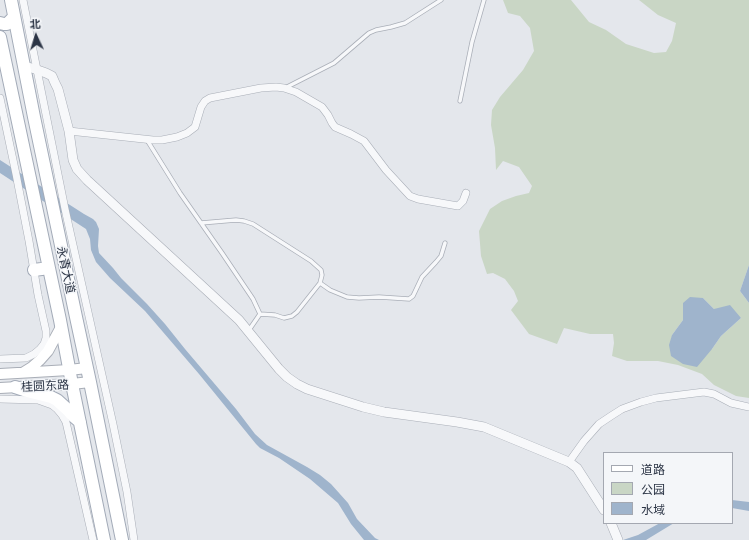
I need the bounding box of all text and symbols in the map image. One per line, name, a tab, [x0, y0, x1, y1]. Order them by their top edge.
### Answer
north arrow	[16, 16, 56, 56]
text: 北	[29, 17, 41, 30]
street label: 永青大道	[54, 245, 78, 295]
street label: 桂圆东路	[21, 378, 69, 394]
legend	[603, 452, 733, 524]
text: 道路	[641, 462, 665, 476]
text: 公园	[641, 482, 665, 496]
text: 水域	[641, 502, 665, 516]

